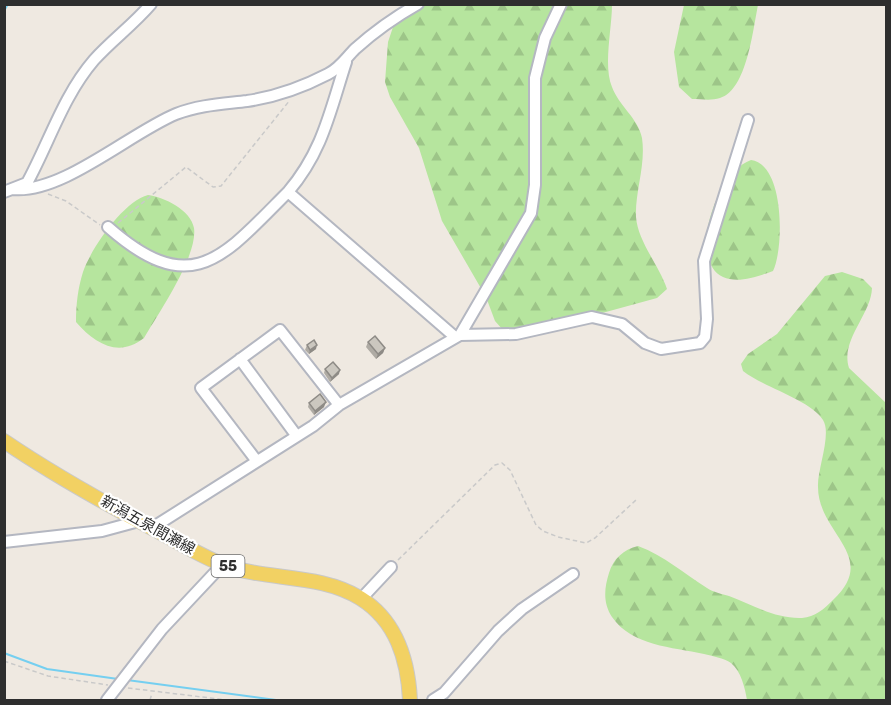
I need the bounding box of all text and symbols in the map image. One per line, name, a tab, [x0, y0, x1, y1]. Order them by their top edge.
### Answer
street label: 新潟五泉間瀬線	[98, 492, 198, 558]
road number: 55	[212, 555, 244, 577]

